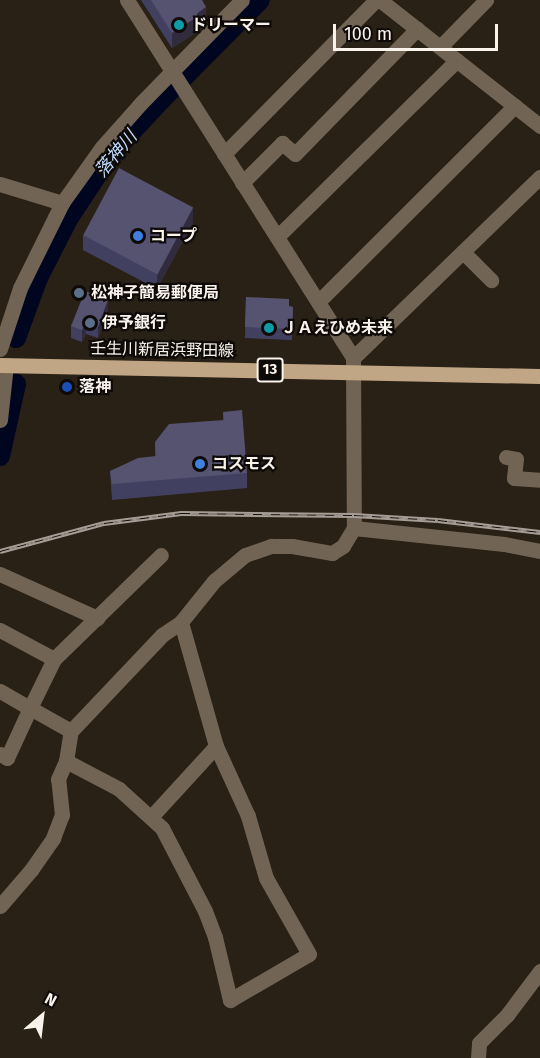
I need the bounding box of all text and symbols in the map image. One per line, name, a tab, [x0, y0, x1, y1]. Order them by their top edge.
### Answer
scale bar	[336, 12, 501, 50]
place label: ドリーマー	[191, 15, 271, 35]
marker: ドリーマー	[172, 18, 186, 32]
text: 100 m	[344, 23, 392, 45]
water label: 落神川	[90, 126, 142, 182]
place label: コープ	[150, 226, 198, 246]
marker: コープ	[131, 229, 145, 243]
place label: 松神子簡易郵便局	[91, 283, 219, 303]
marker: 松神子簡易郵便局	[72, 286, 86, 300]
place label: 伊予銀行	[102, 313, 166, 333]
marker: 伊予銀行	[83, 316, 97, 330]
place label: ＪＡえひめ未来	[281, 318, 393, 338]
marker: ＪＡえひめ未来	[262, 321, 276, 335]
street label: 壬生川新居浜野田線	[90, 339, 234, 361]
road number: 13	[256, 358, 284, 382]
place label: 落神	[79, 377, 111, 397]
marker: 落神	[60, 380, 74, 394]
place label: コスモス	[212, 454, 276, 474]
marker: コスモス	[193, 457, 207, 471]
north arrow	[12, 986, 72, 1046]
text: N	[42, 989, 60, 1011]

